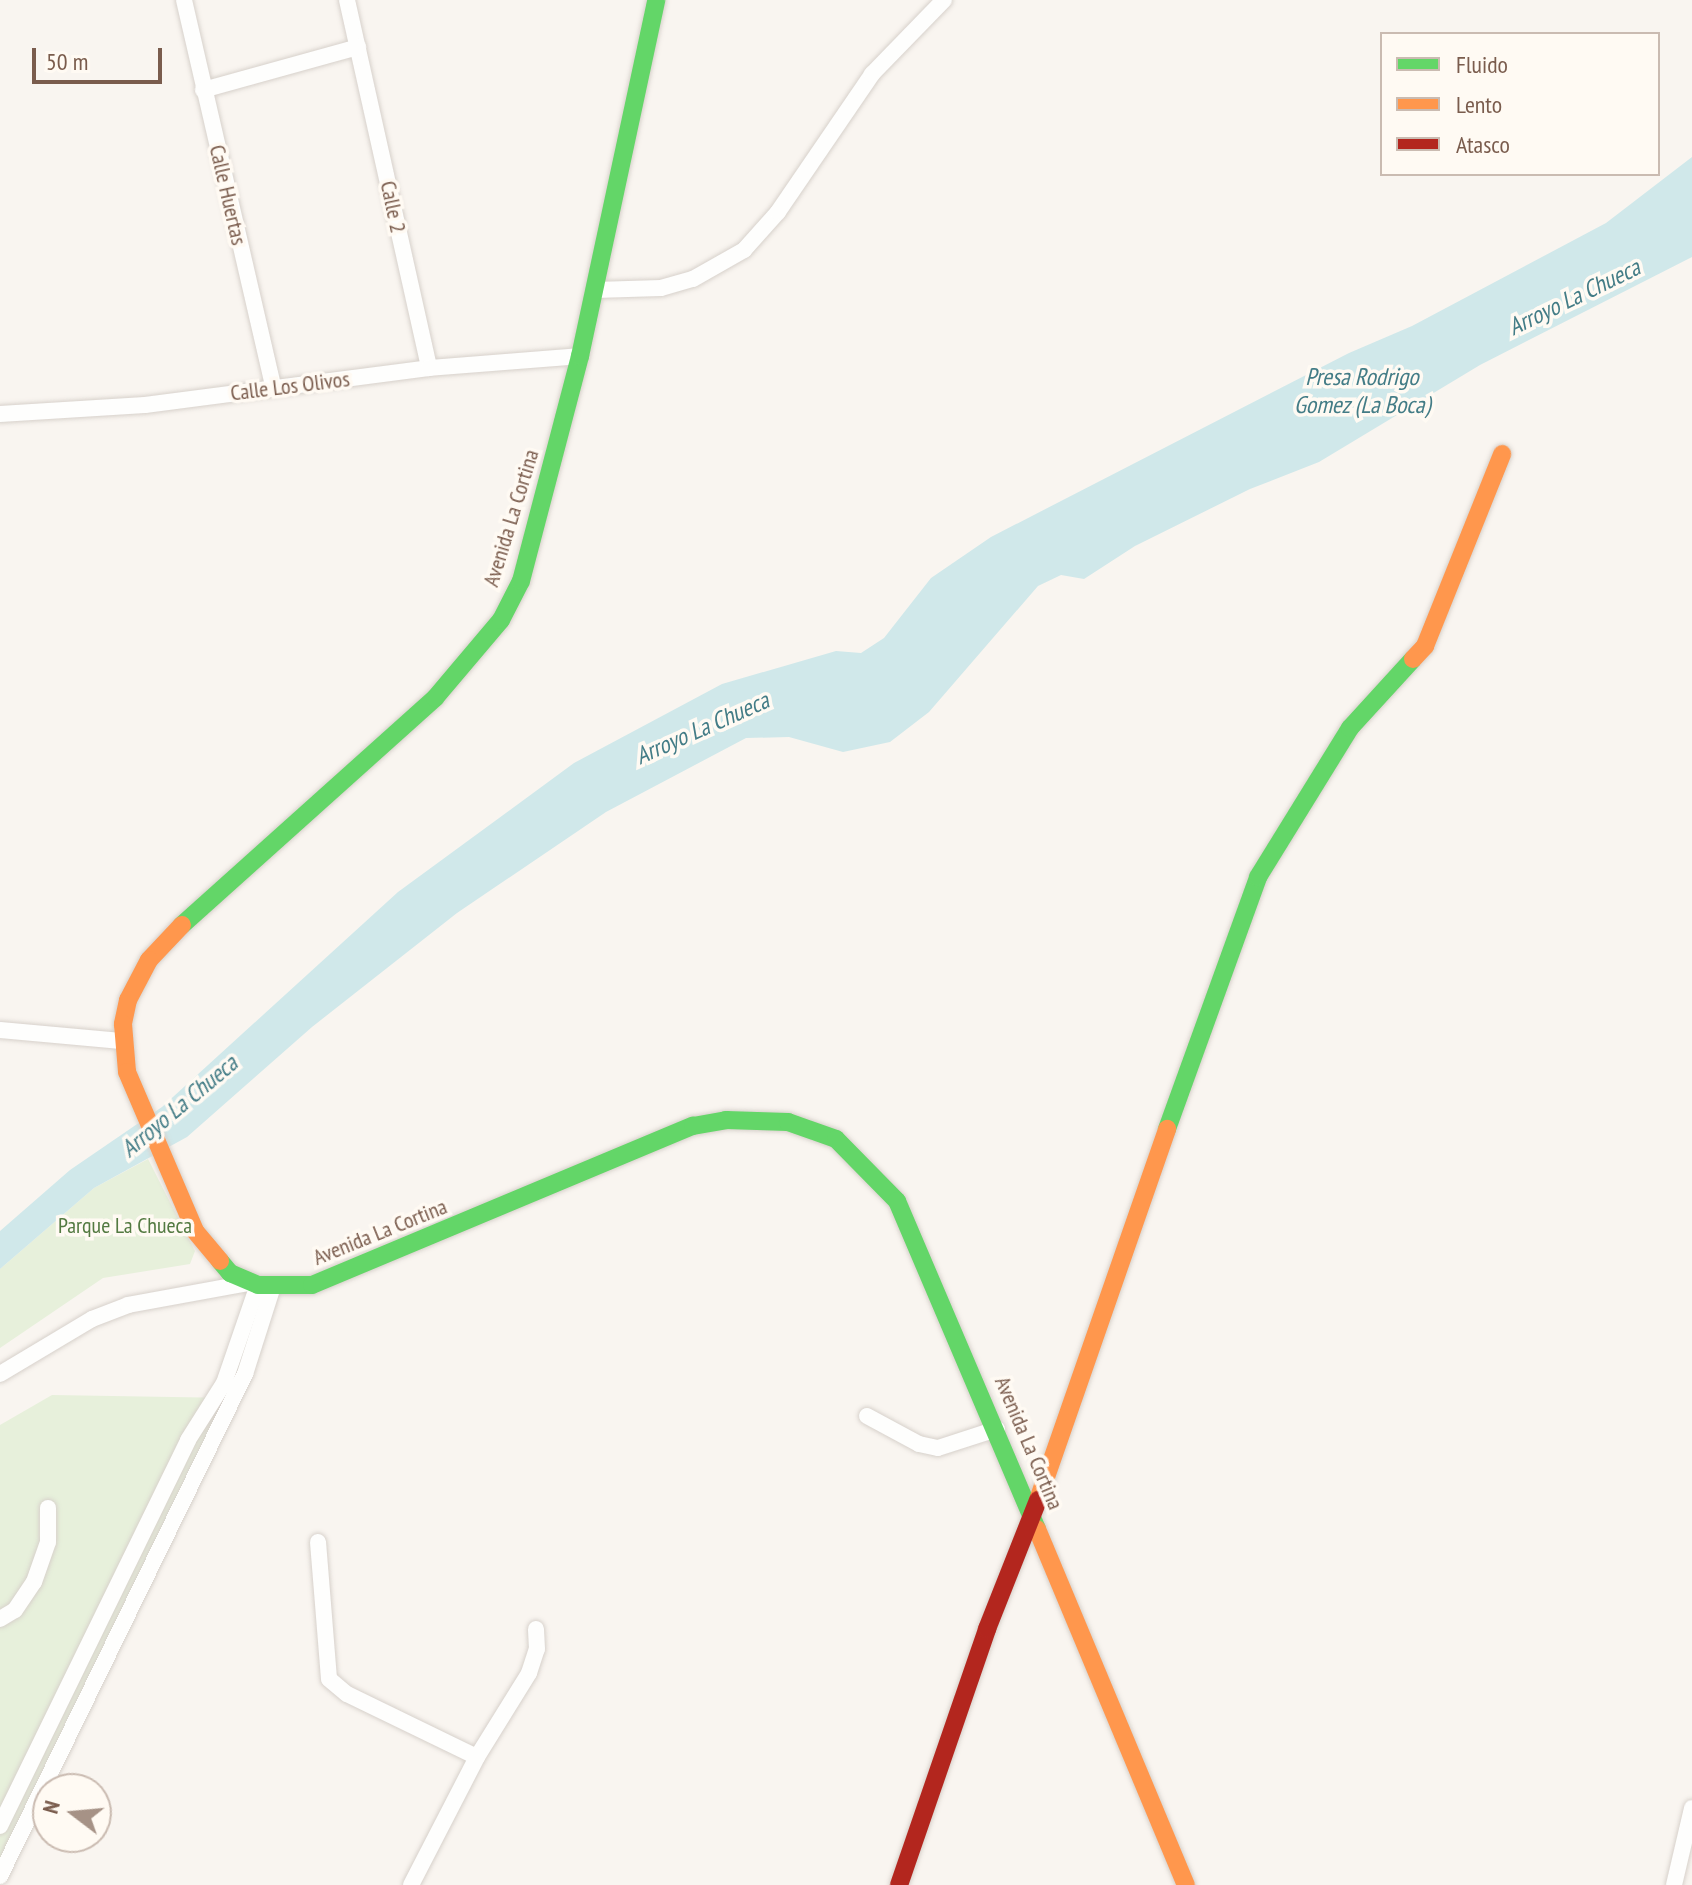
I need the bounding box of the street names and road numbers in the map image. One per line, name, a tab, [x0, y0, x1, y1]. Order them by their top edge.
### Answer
street label: Calle Huertas	[204, 142, 252, 248]
street label: Calle 2	[375, 179, 411, 235]
street label: Calle Los Olivos	[229, 366, 351, 406]
street label: Avenida La Cortina	[478, 446, 544, 590]
street label: Avenida La Cortina	[309, 1193, 451, 1271]
street label: Avenida La Cortina	[989, 1373, 1069, 1513]

